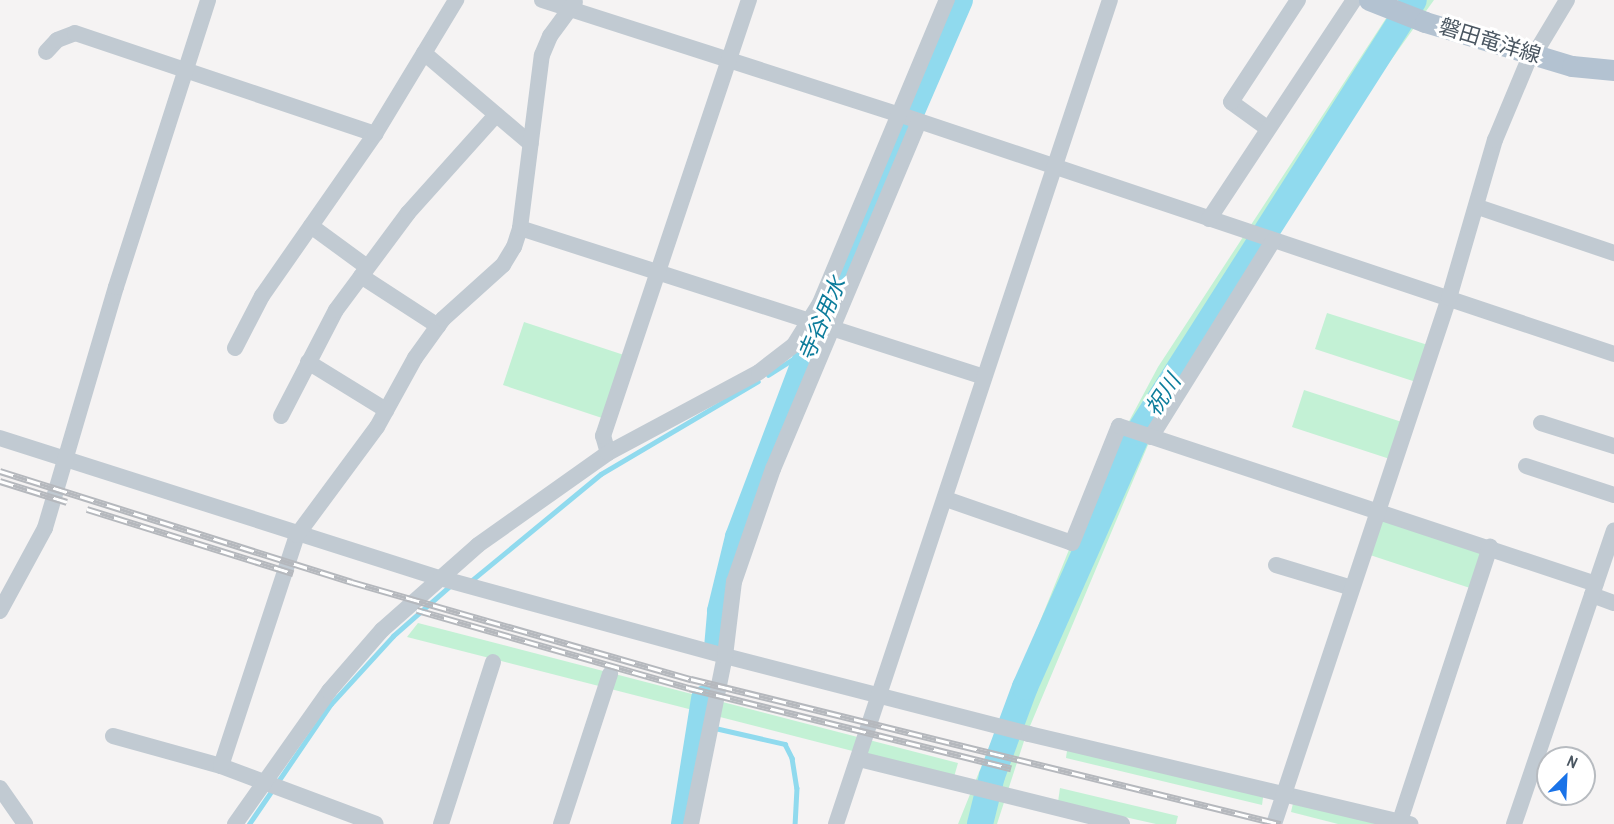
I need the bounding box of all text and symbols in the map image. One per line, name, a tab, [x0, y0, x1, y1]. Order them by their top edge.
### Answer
street label: 磐田竜洋線	[1436, 14, 1544, 68]
water label: 寺谷用水	[793, 273, 851, 365]
water label: 祝川	[1140, 369, 1186, 421]
north arrow	[1536, 746, 1596, 806]
text: N	[1564, 749, 1581, 773]

